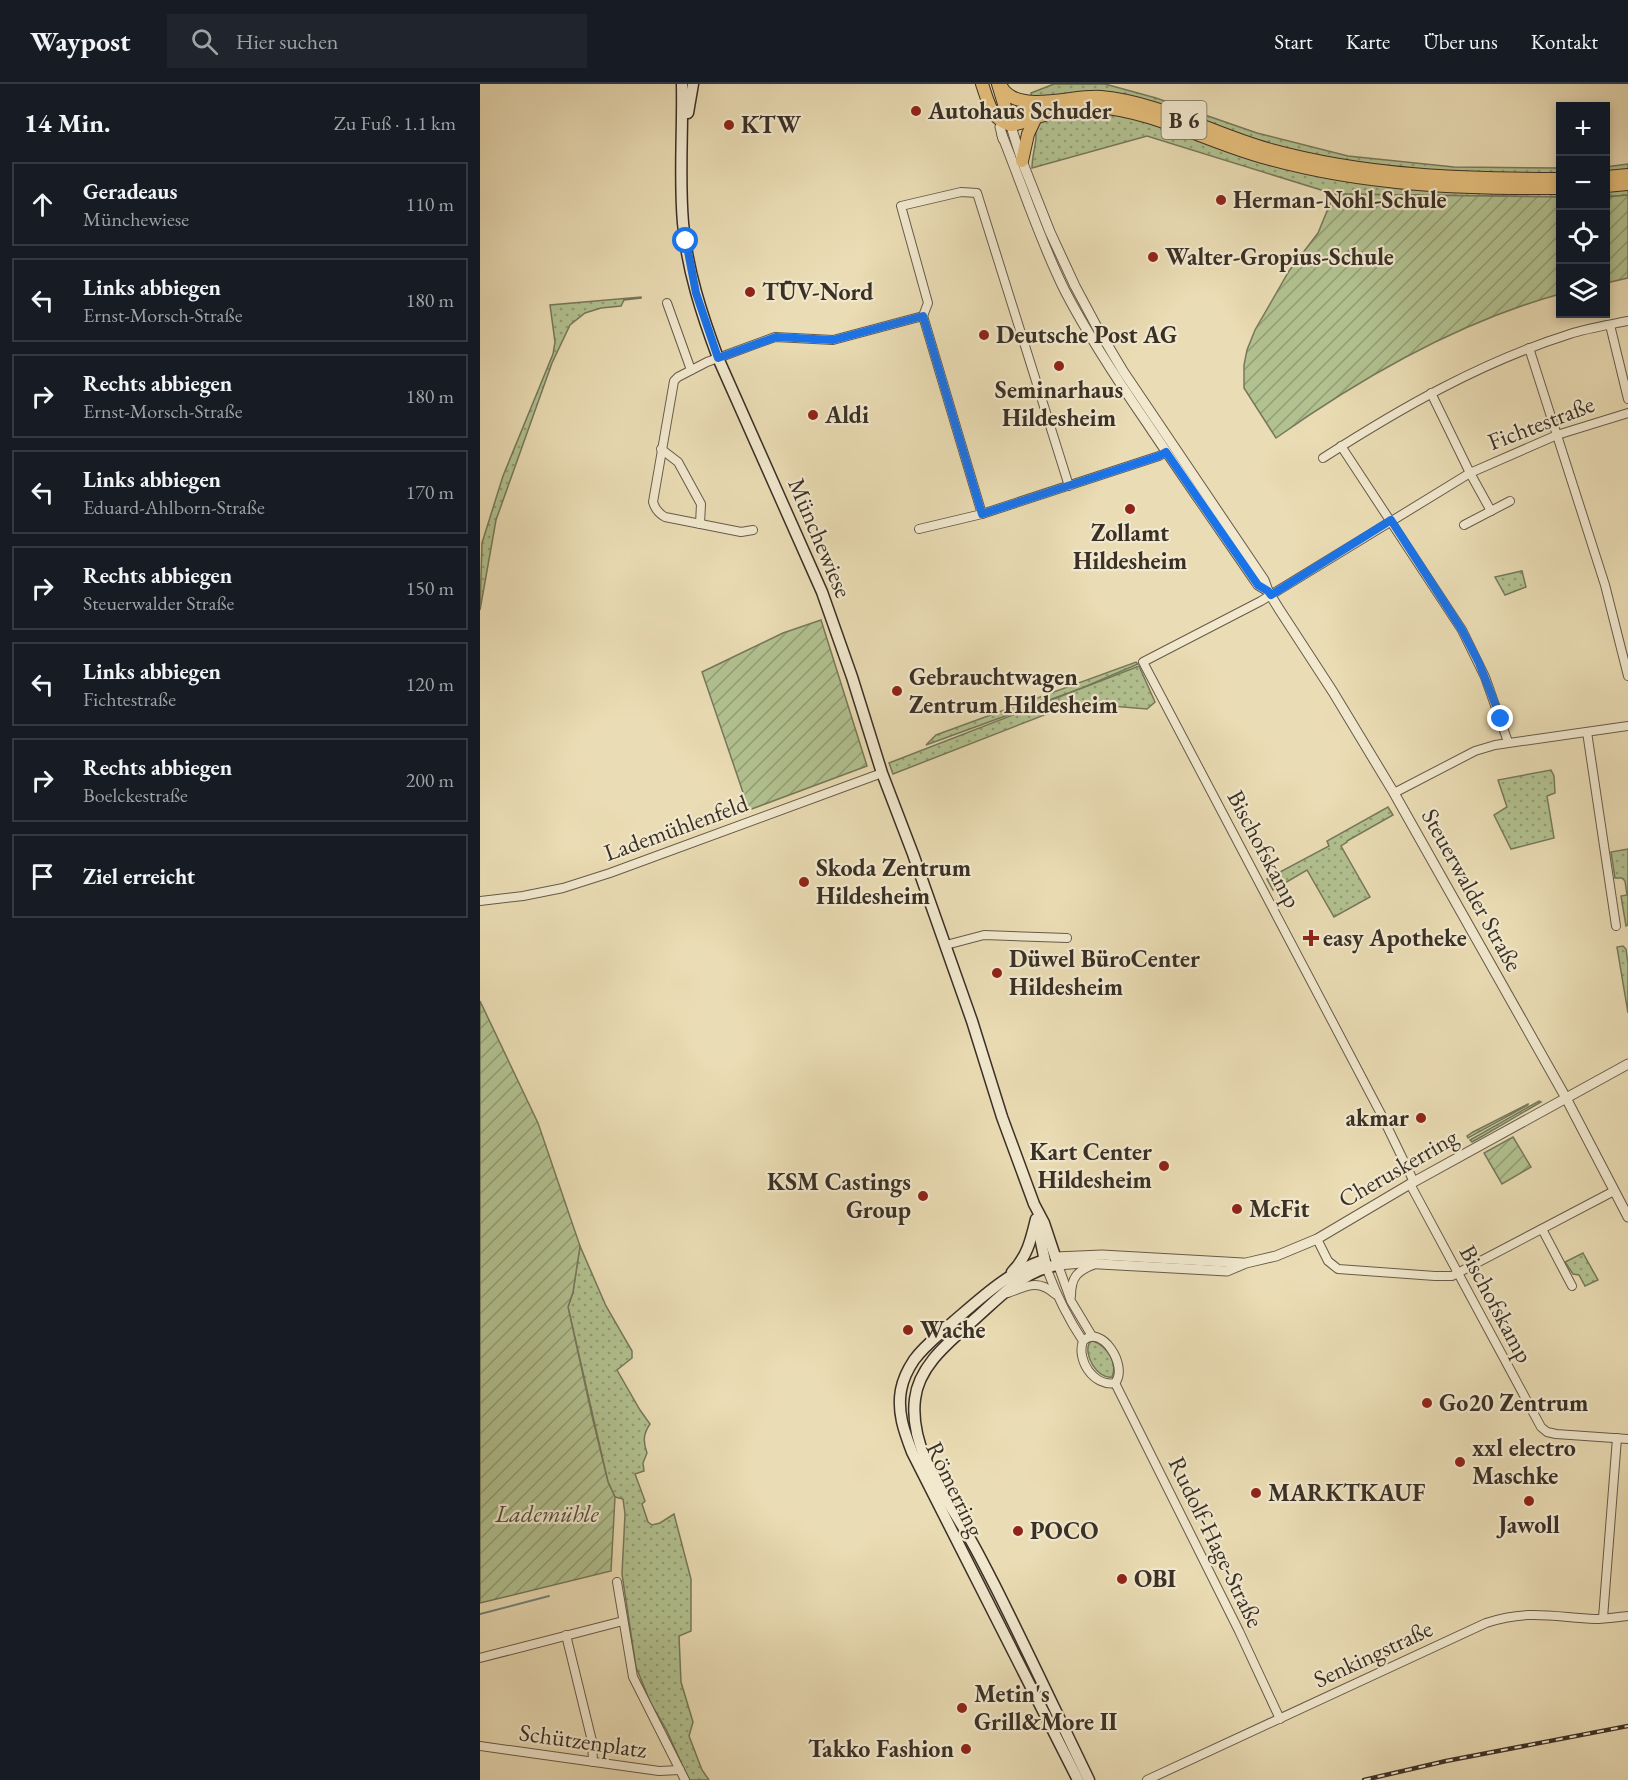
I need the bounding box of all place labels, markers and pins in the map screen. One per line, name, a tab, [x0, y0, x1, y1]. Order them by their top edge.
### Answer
place label: Autohaus Schuder	[927, 95, 1112, 126]
marker: Autohaus Schuder	[909, 104, 923, 118]
place label: KTW	[741, 109, 801, 140]
marker: KTW	[722, 118, 736, 132]
place label: Herman-Nohl-Schule	[1233, 184, 1447, 215]
marker: Herman-Nohl-Schule	[1214, 193, 1228, 207]
place label: Walter-Gropius-Schule	[1165, 241, 1394, 272]
marker: Walter-Gropius-Schule	[1146, 250, 1160, 264]
place label: TÜV-Nord	[762, 276, 874, 307]
marker: TÜV-Nord	[743, 285, 757, 299]
place label: Deutsche Post AG	[996, 319, 1177, 350]
marker: Deutsche Post AG	[977, 328, 991, 342]
marker: Seminarhaus Hildesheim	[1052, 359, 1066, 373]
place label: Seminarhaus Hildesheim	[995, 374, 1123, 433]
place label: Aldi	[824, 399, 869, 430]
marker: Aldi	[806, 408, 820, 422]
marker: Zollamt Hildesheim	[1123, 502, 1137, 516]
place label: Zollamt Hildesheim	[1073, 517, 1187, 576]
place label: Gebrauchtwagen Zentrum Hildesheim	[909, 661, 1118, 720]
marker: Gebrauchtwagen Zentrum Hildesheim	[890, 684, 904, 698]
place label: Skoda Zentrum Hildesheim	[816, 852, 971, 911]
marker: Skoda Zentrum Hildesheim	[797, 875, 811, 889]
place label: easy Apotheke	[1323, 922, 1467, 954]
marker: easy Apotheke	[1304, 931, 1318, 945]
place label: Düwel BüroCenter Hildesheim	[1009, 943, 1200, 1002]
marker: Düwel BüroCenter Hildesheim	[990, 966, 1004, 980]
place label: akmar	[1346, 1102, 1409, 1133]
marker: akmar	[1414, 1111, 1428, 1125]
place label: Kart Center Hildesheim	[1029, 1136, 1152, 1195]
marker: Kart Center Hildesheim	[1157, 1159, 1171, 1173]
place label: KSM Castings Group	[767, 1166, 911, 1225]
marker: KSM Castings Group	[916, 1189, 930, 1203]
place label: McFit	[1249, 1193, 1310, 1224]
marker: McFit	[1230, 1202, 1244, 1216]
place label: Wache	[920, 1314, 986, 1345]
marker: Wache	[901, 1323, 915, 1337]
place label: Go20 Zentrum	[1439, 1387, 1588, 1418]
marker: Go20 Zentrum	[1420, 1396, 1434, 1410]
place label: xxl electro Maschke	[1472, 1432, 1576, 1491]
marker: xxl electro Maschke	[1453, 1455, 1467, 1469]
place label: MARKTKAUF	[1268, 1477, 1425, 1508]
marker: MARKTKAUF	[1249, 1486, 1263, 1500]
marker: Jawoll	[1522, 1494, 1536, 1508]
place label: Jawoll	[1496, 1509, 1560, 1540]
place label: POCO	[1030, 1515, 1099, 1546]
marker: POCO	[1011, 1524, 1025, 1538]
place label: OBI	[1134, 1563, 1176, 1594]
marker: OBI	[1115, 1572, 1129, 1586]
place label: Metin's Grill&More II	[974, 1678, 1118, 1737]
marker: Metin's Grill&More II	[955, 1701, 969, 1715]
place label: Takko Fashion	[808, 1733, 954, 1764]
marker: Takko Fashion	[959, 1742, 973, 1756]

